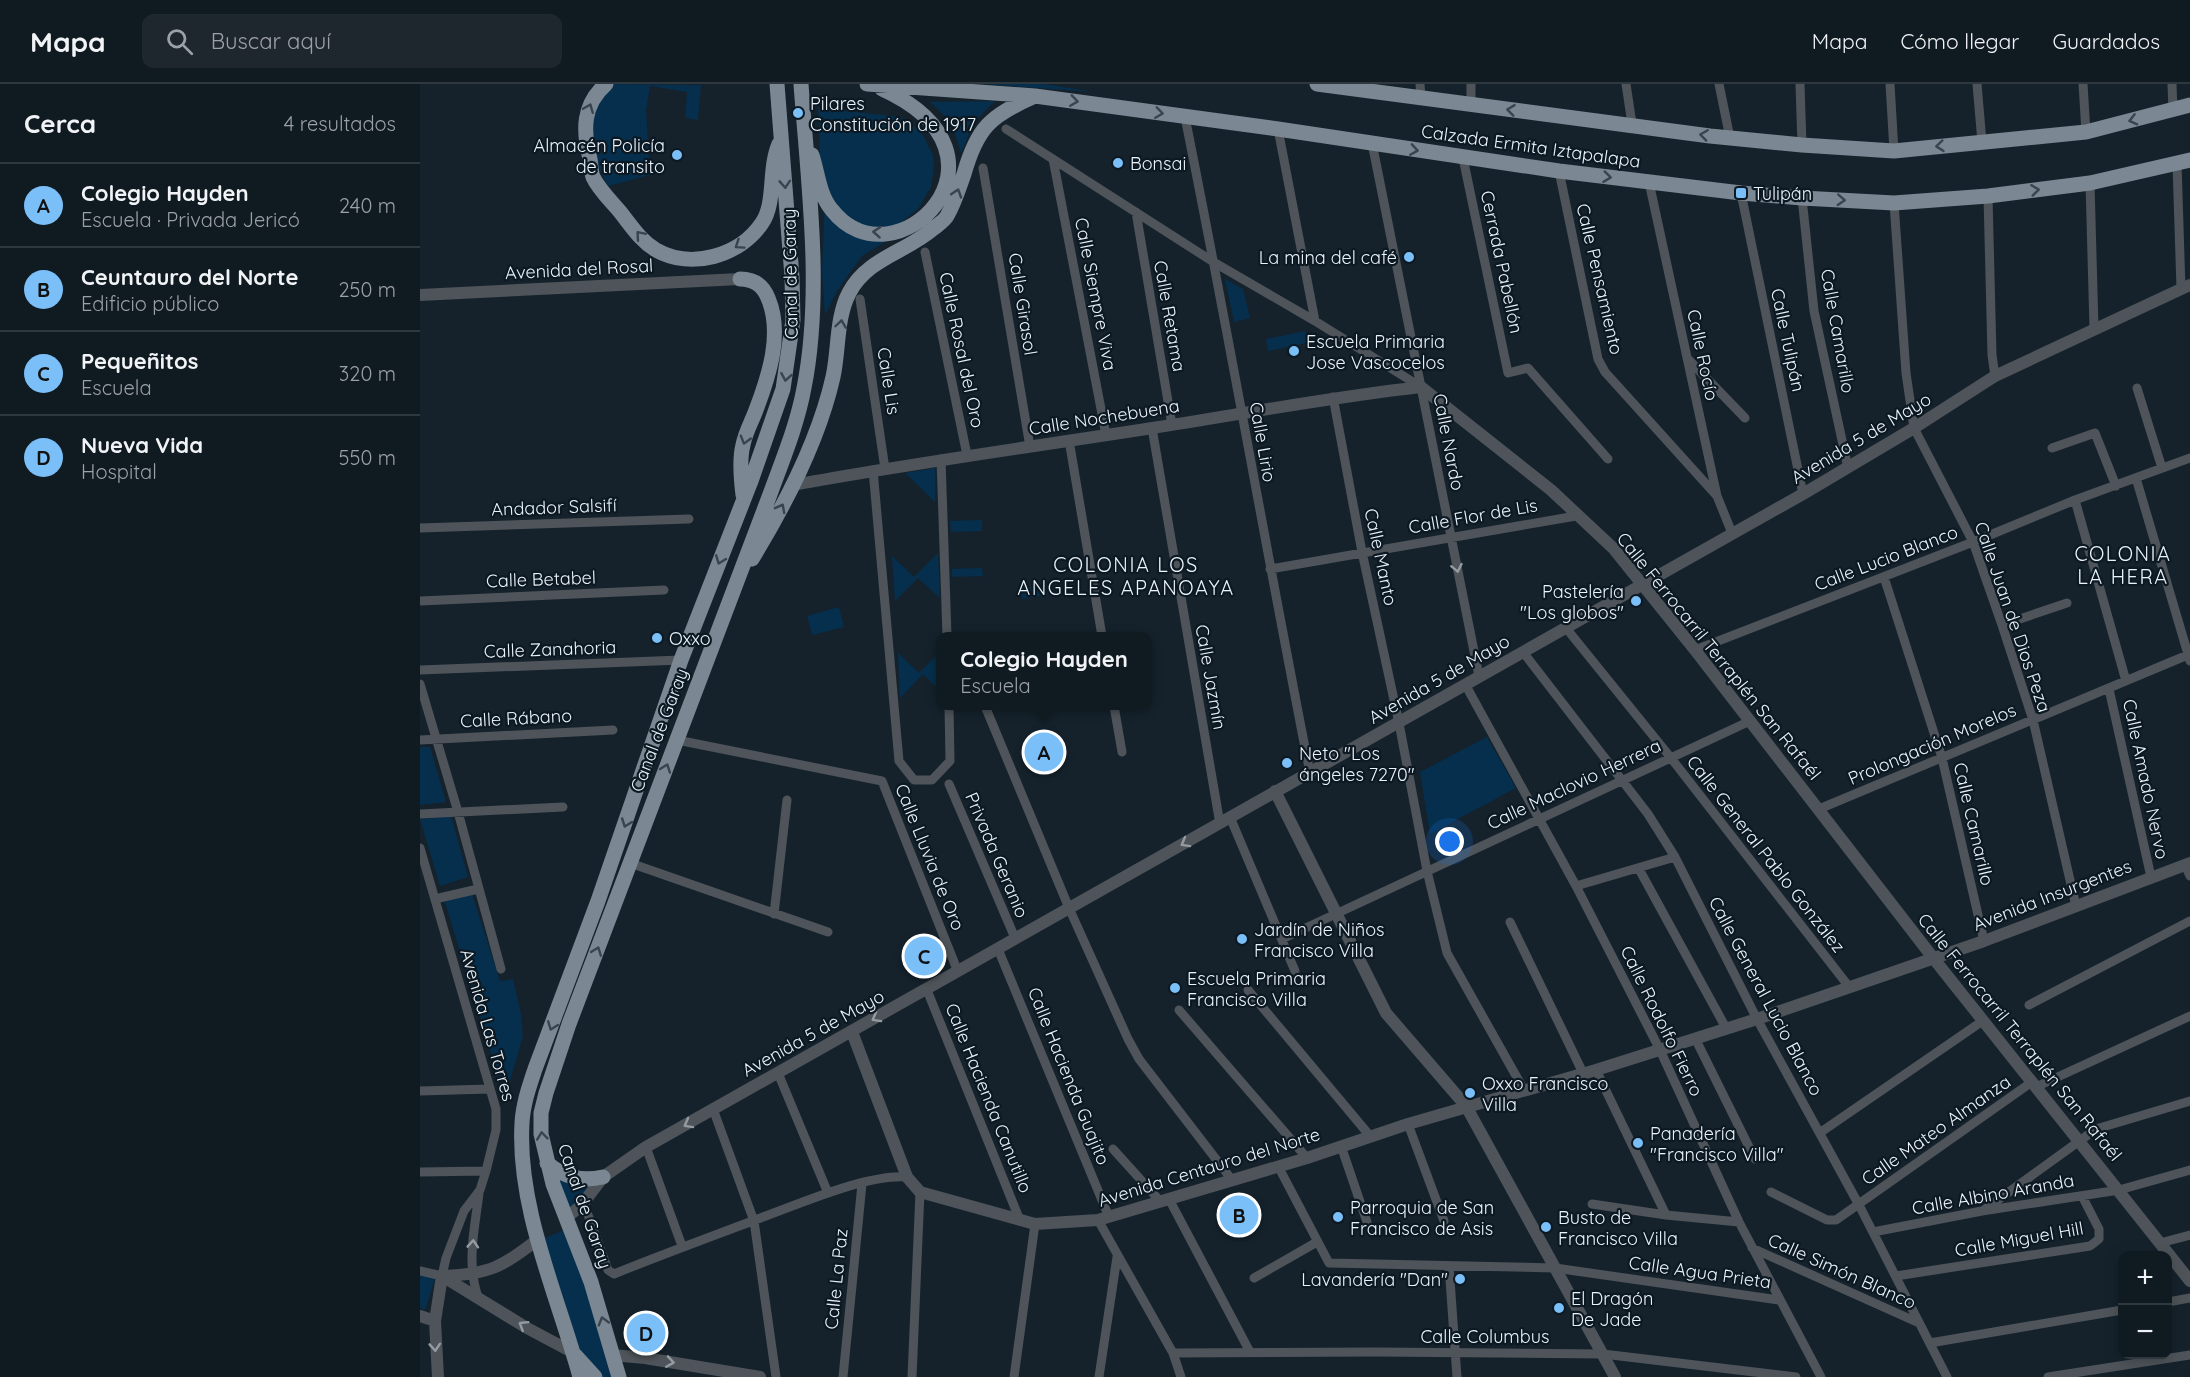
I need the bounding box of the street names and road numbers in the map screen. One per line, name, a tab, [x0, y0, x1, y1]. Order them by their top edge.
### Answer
street label: Calzada Ermita Iztapalapa	[1420, 119, 1642, 173]
street label: Cerrada Pabellón	[1476, 189, 1528, 335]
street label: Calle Pensamiento	[1571, 201, 1629, 357]
street label: Canal de Garay	[777, 209, 803, 339]
street label: Calle Siempre Viva	[1070, 216, 1122, 372]
street label: Calle Girasol	[1004, 251, 1042, 357]
street label: Avenida del Rosal	[504, 254, 654, 284]
street label: Calle Retama	[1149, 259, 1191, 373]
street label: Calle Camarillo	[1816, 267, 1860, 395]
street label: Calle Rosal del Oro	[934, 270, 990, 430]
street label: Calle Tulipán	[1766, 286, 1810, 394]
street label: Calle Rocío	[1682, 307, 1724, 403]
street label: Calle Lis	[872, 346, 906, 416]
street label: Avenida 5 de Mayo	[1787, 387, 1935, 489]
street label: Calle Nardo	[1428, 392, 1470, 492]
street label: Calle Nochebuena	[1027, 394, 1181, 440]
street label: Calle Lirio	[1245, 400, 1281, 484]
street label: Andador Salsifí	[491, 493, 617, 521]
street label: Calle Flor de Lis	[1407, 493, 1539, 539]
street label: Calle Manto	[1359, 506, 1403, 608]
street label: Calle Juan de Dios Peza	[1970, 519, 2056, 715]
street label: Calle Lucio Blanco	[1811, 520, 1961, 596]
street label: Calle Ferrocarril Terraplén San Rafaél	[1612, 527, 1826, 785]
street label: Calle Betabel	[486, 566, 596, 592]
street label: Calle Jazmín	[1190, 623, 1232, 731]
street label: Avenida 5 de Mayo	[1364, 629, 1514, 729]
street label: Calle Zanahoria	[483, 635, 617, 663]
street label: Canal de Garay	[625, 665, 693, 795]
street label: Calle Amado Nervo	[2118, 697, 2174, 861]
street label: Prolongación Morelos	[1844, 698, 2020, 790]
street label: Calle Rábano	[459, 704, 573, 732]
street label: Calle Maclovio Herrera	[1483, 734, 1665, 834]
street label: Calle General Pablo González	[1682, 751, 1850, 957]
street label: Calle Camarillo	[1949, 760, 1999, 888]
street label: Calle Lluvia de Oro	[890, 780, 970, 934]
street label: Privada Geranio	[960, 789, 1034, 921]
street label: Avenida Insurgentes	[1969, 854, 2135, 936]
street label: Calle General Lucio Blanco	[1704, 893, 1828, 1099]
street label: Calle Ferrocarril Terraplén San Rafaél	[1913, 908, 2127, 1166]
street label: Calle Rodolfo Fierro	[1616, 942, 1708, 1100]
street label: Avenida Las Torres	[455, 946, 521, 1104]
street label: Avenida 5 de Mayo	[738, 984, 888, 1082]
street label: Calle Hacienda Guajito	[1023, 984, 1115, 1168]
street label: Calle Hacienda Canutillo	[940, 1000, 1038, 1196]
street label: Calle Mateo Almanza	[1857, 1070, 2015, 1190]
street label: Avenida Centauro del Norte	[1095, 1122, 1323, 1212]
street label: Canal de Garay	[553, 1141, 617, 1271]
street label: Calle Albino Aranda	[1910, 1168, 2076, 1220]
street label: Calle Miguel Hill	[1953, 1216, 2085, 1262]
street label: Calle La Paz	[819, 1227, 853, 1331]
street label: Calle Simón Blanco	[1764, 1228, 1920, 1314]
street label: Calle Agua Prieta	[1627, 1251, 1773, 1293]
street label: Calle Columbus	[1421, 1325, 1549, 1348]

